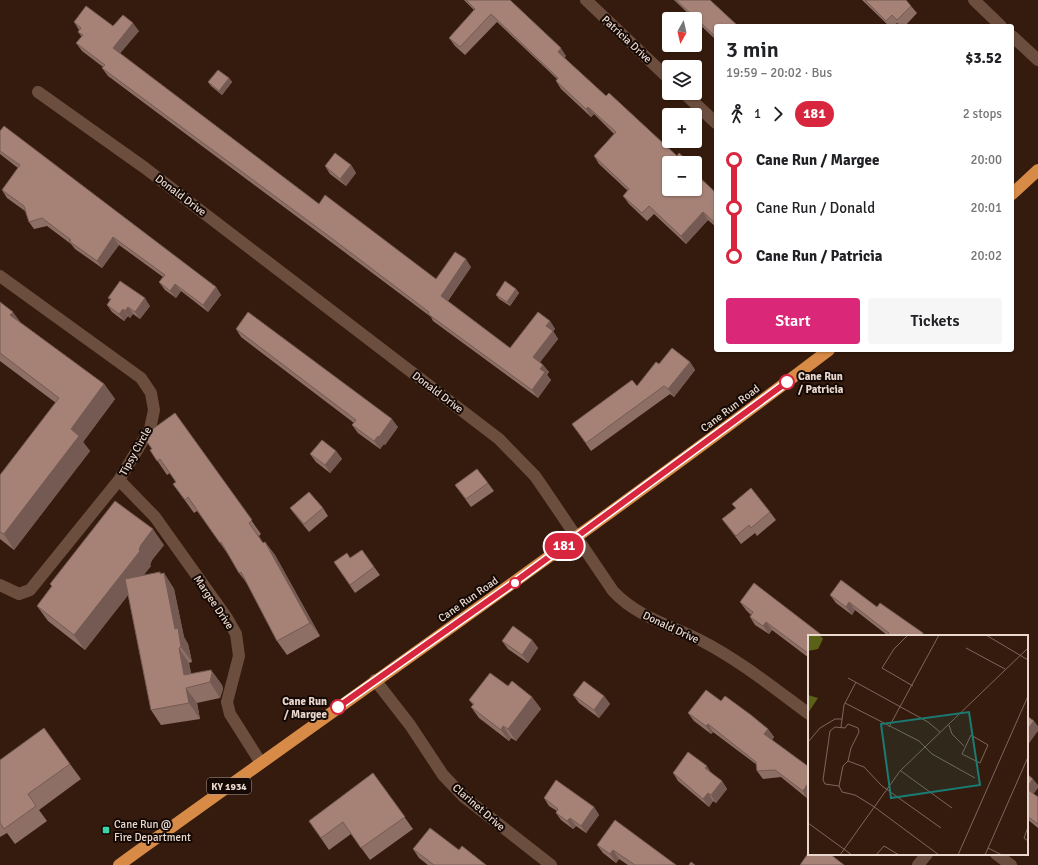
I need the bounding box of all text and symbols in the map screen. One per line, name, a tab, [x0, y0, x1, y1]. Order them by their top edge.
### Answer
north arrow	[662, 12, 702, 52]
map controls	[662, 12, 702, 196]
street label: Patricia Drive	[599, 13, 654, 66]
text: 3 min	[726, 36, 779, 63]
text: $3.52	[965, 49, 1002, 67]
button: layers	[662, 60, 702, 100]
text: 19:59 – 20:02 · Bus	[726, 65, 832, 81]
icon: walk	[726, 103, 748, 125]
icon: forward	[767, 103, 789, 125]
text: 181	[803, 105, 826, 122]
text: 1	[754, 106, 761, 122]
text: 2 stops	[963, 106, 1002, 122]
button: +	[662, 108, 702, 148]
text: Cane Run / Margee	[756, 151, 879, 169]
text: 20:00	[970, 152, 1002, 168]
button: −	[662, 156, 702, 196]
street label: Donald Drive	[153, 172, 209, 219]
text: Cane Run / Donald	[756, 199, 875, 217]
text: 20:01	[970, 200, 1002, 216]
text: Cane Run / Patricia	[756, 247, 882, 265]
text: 20:02	[970, 248, 1002, 264]
button: Start	[726, 298, 860, 344]
button: Tickets	[868, 298, 1002, 344]
street label: Donald Drive	[410, 369, 466, 416]
place label: Cane Run / Patricia	[798, 370, 844, 396]
marker: Cane Run / Patricia	[779, 374, 795, 390]
street label: Cane Run Road	[698, 382, 762, 435]
street label: Tipsy Circle	[117, 425, 154, 478]
line badge: 181	[541, 533, 587, 559]
text: 181	[553, 537, 575, 554]
street label: Margee Drive	[191, 573, 236, 632]
street label: Cane Run Road	[436, 574, 501, 625]
unlabelled marker	[509, 577, 521, 589]
street label: Donald Drive	[641, 609, 701, 646]
inset map	[808, 635, 1028, 855]
place label: Cane Run / Margee	[282, 695, 328, 721]
marker: Cane Run / Margee	[330, 699, 346, 715]
road number: KY 1934	[207, 778, 251, 794]
street label: Clarinet Drive	[450, 781, 507, 834]
place label: Cane Run @ Fire Department	[114, 818, 191, 844]
marker: Cane Run @ Fire Department	[101, 825, 111, 835]

